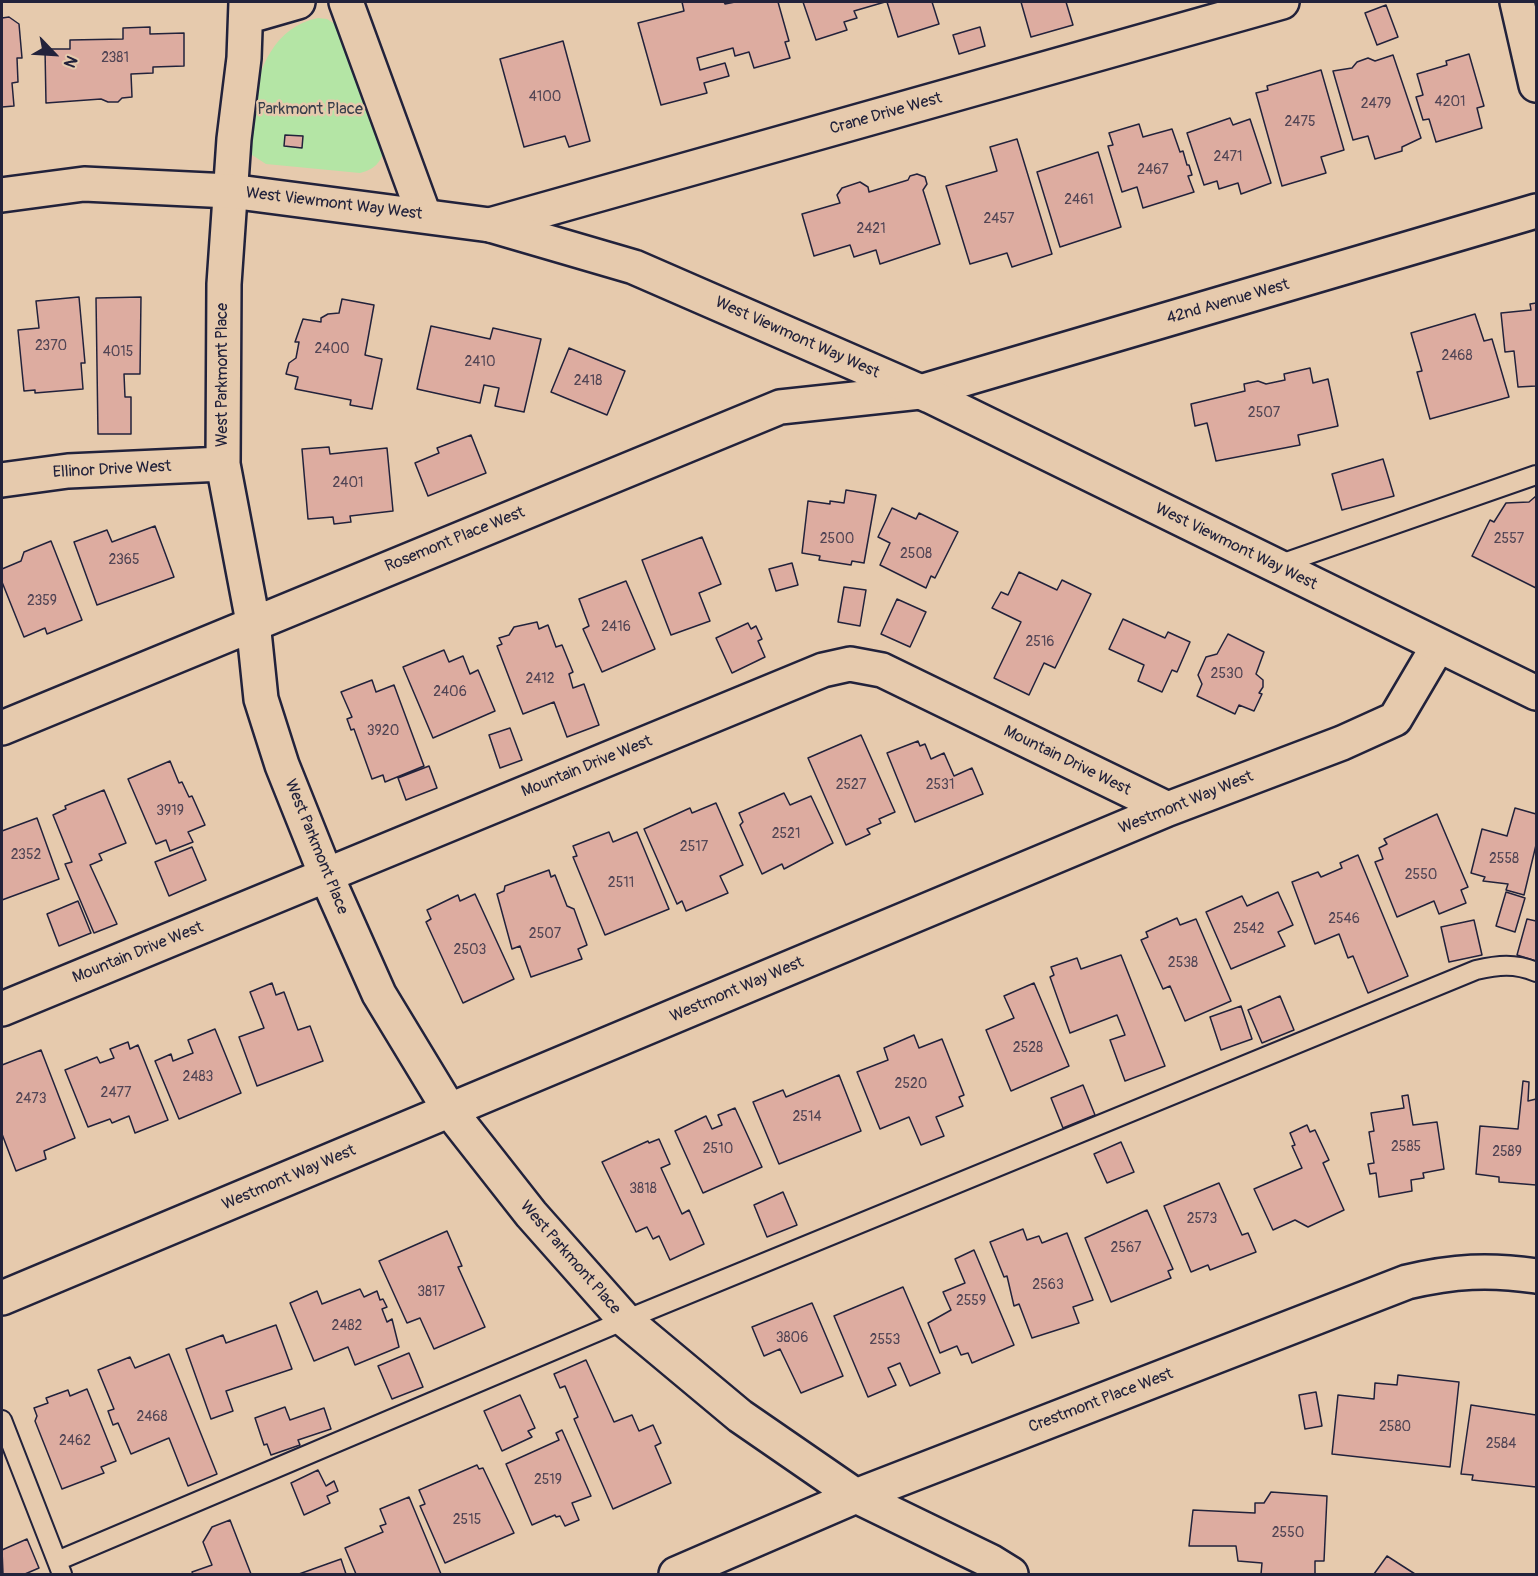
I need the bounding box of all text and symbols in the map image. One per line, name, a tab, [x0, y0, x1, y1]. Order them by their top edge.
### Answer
north arrow	[24, 24, 84, 84]
house number: 2381	[101, 50, 129, 66]
text: N	[59, 52, 82, 71]
house number: 4100	[529, 89, 561, 105]
street label: Crane Drive West	[828, 89, 944, 139]
house number: 4201	[1435, 94, 1465, 110]
house number: 2479	[1361, 96, 1391, 112]
park label: Parkmont Place	[257, 100, 363, 120]
house number: 2475	[1285, 114, 1315, 130]
house number: 2471	[1214, 149, 1242, 165]
house number: 2467	[1137, 162, 1169, 178]
street label: West Viewmont Way West	[245, 184, 423, 224]
house number: 2461	[1064, 192, 1094, 208]
house number: 2457	[984, 211, 1014, 227]
house number: 2421	[856, 221, 886, 237]
street label: 42nd Avenue West	[1165, 275, 1291, 329]
street label: West Viewmont Way West	[712, 293, 882, 383]
street label: West Parkmont Place	[213, 303, 233, 447]
house number: 2370	[35, 338, 67, 354]
house number: 2400	[314, 341, 350, 357]
house number: 4015	[103, 344, 133, 360]
house number: 2468	[1441, 348, 1473, 364]
house number: 2410	[465, 354, 495, 370]
house number: 2418	[574, 373, 602, 389]
house number: 2507	[1248, 405, 1280, 421]
street label: Ellinor Drive West	[52, 457, 172, 483]
house number: 2401	[333, 475, 363, 491]
street label: West Viewmont Way West	[1152, 499, 1320, 595]
street label: Rosemont Place West	[382, 503, 528, 577]
house number: 2500	[820, 531, 854, 547]
house number: 2557	[1494, 531, 1524, 547]
house number: 2508	[900, 546, 932, 562]
house number: 2365	[109, 552, 139, 568]
house number: 2359	[27, 593, 57, 609]
house number: 2416	[601, 619, 631, 635]
house number: 2516	[1025, 634, 1055, 650]
house number: 2530	[1211, 666, 1243, 682]
house number: 2412	[525, 671, 555, 687]
house number: 2406	[433, 684, 467, 700]
street label: Mountain Drive West	[1000, 722, 1134, 800]
house number: 3920	[367, 723, 399, 739]
street label: Mountain Drive West	[519, 732, 655, 802]
street label: Westmont Way West	[1116, 767, 1256, 839]
street label: West Parkmont Place	[280, 777, 352, 917]
house number: 2527	[836, 777, 866, 793]
house number: 2531	[926, 777, 954, 793]
house number: 3919	[156, 803, 184, 819]
house number: 2521	[772, 826, 800, 842]
house number: 2517	[680, 839, 708, 855]
house number: 2352	[11, 847, 41, 863]
house number: 2558	[1489, 851, 1519, 867]
house number: 2550	[1405, 867, 1437, 883]
house number: 2511	[608, 875, 634, 891]
house number: 2546	[1328, 911, 1360, 927]
street label: Mountain Drive West	[70, 918, 206, 988]
house number: 2542	[1233, 921, 1265, 937]
house number: 2507	[529, 926, 561, 942]
house number: 2503	[454, 942, 486, 958]
street label: Westmont Way West	[667, 953, 807, 1027]
house number: 2538	[1168, 955, 1198, 971]
house number: 2528	[1013, 1040, 1043, 1056]
house number: 2483	[183, 1069, 213, 1085]
house number: 2520	[895, 1076, 927, 1092]
house number: 2477	[101, 1085, 131, 1101]
house number: 2473	[15, 1091, 47, 1107]
house number: 2514	[792, 1109, 822, 1125]
house number: 2585	[1391, 1139, 1421, 1155]
street label: Westmont Way West	[219, 1141, 359, 1215]
house number: 2510	[703, 1141, 733, 1157]
house number: 2589	[1492, 1144, 1522, 1160]
house number: 3818	[629, 1181, 657, 1197]
street label: West Parkmont Place	[515, 1197, 625, 1319]
house number: 2573	[1187, 1211, 1217, 1227]
house number: 2567	[1111, 1240, 1141, 1256]
house number: 2563	[1032, 1277, 1064, 1293]
house number: 3817	[417, 1284, 445, 1300]
house number: 2559	[956, 1293, 986, 1309]
house number: 2482	[332, 1318, 362, 1334]
house number: 3806	[776, 1330, 808, 1346]
house number: 2553	[870, 1332, 900, 1348]
street label: Crestmont Place West	[1026, 1365, 1176, 1437]
house number: 2468	[136, 1409, 168, 1425]
house number: 2580	[1379, 1419, 1411, 1435]
house number: 2462	[59, 1433, 91, 1449]
house number: 2584	[1486, 1436, 1516, 1452]
house number: 2519	[534, 1472, 562, 1488]
house number: 2515	[453, 1512, 481, 1528]
house number: 2550	[1272, 1525, 1304, 1541]

